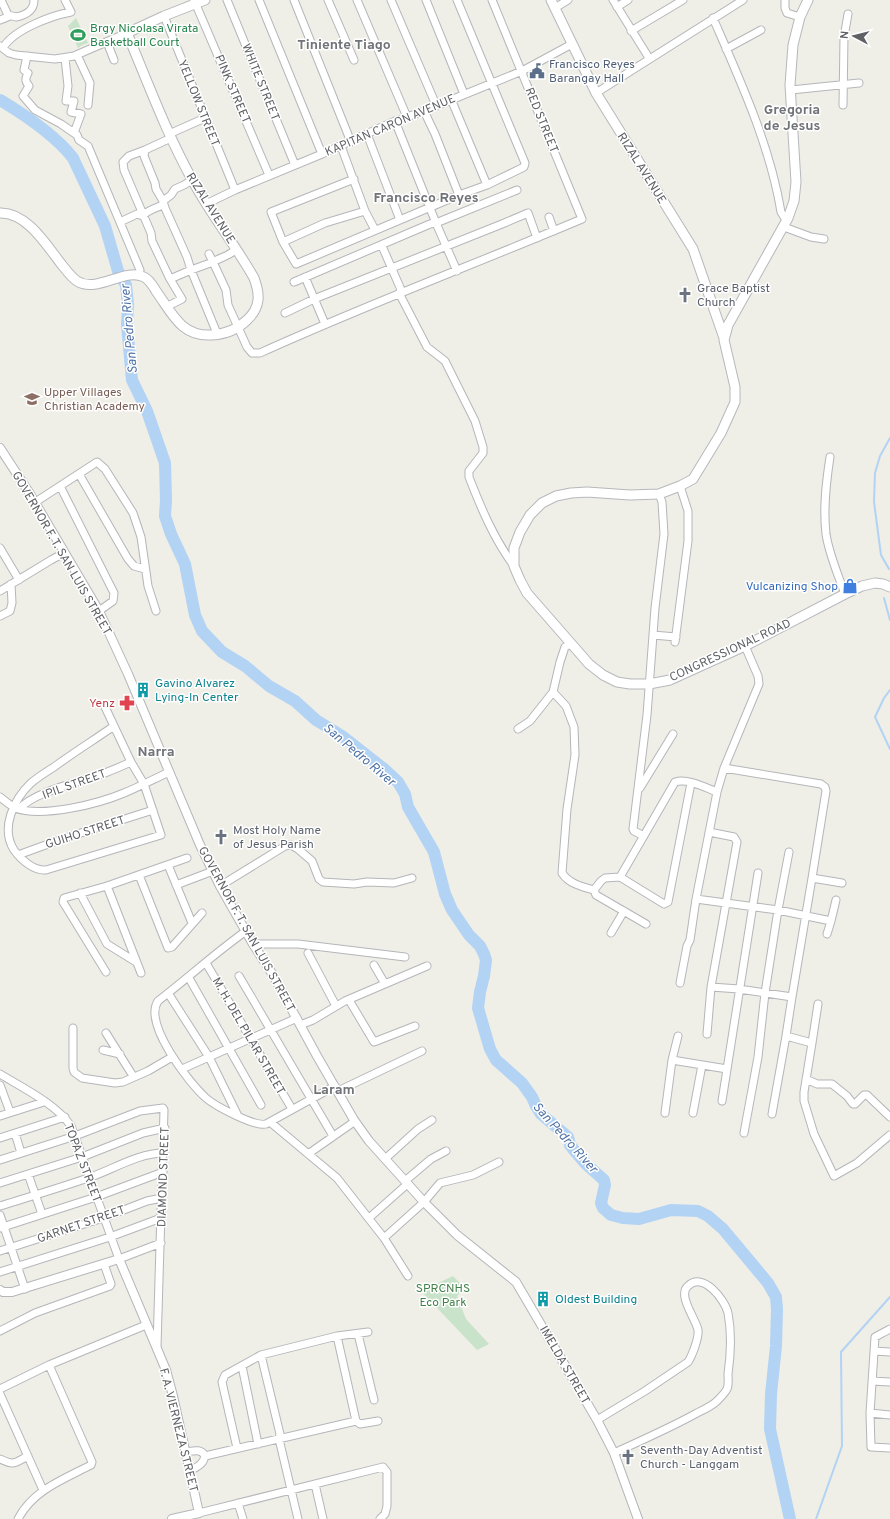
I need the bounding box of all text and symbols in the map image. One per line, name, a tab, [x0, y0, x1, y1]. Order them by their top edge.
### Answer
north arrow	[834, 16, 874, 56]
place label: Brgy Nicolasa Virata Basketball Court	[90, 21, 198, 51]
sports icon: Brgy Nicolasa Virata Basketball Court	[69, 26, 87, 44]
text: N	[838, 30, 852, 40]
district label: Tiniente Tiago	[297, 37, 391, 54]
street label: WHITE STREET	[237, 41, 283, 123]
street label: PINK STREET	[210, 53, 254, 126]
place label: Francisco Reyes Barangay Hall	[549, 57, 635, 87]
street label: YELLOW STREET	[173, 58, 223, 149]
public building icon: Francisco Reyes Barangay Hall	[528, 62, 546, 80]
street label: RED STREET	[521, 85, 561, 155]
street label: KAPITAN CARON AVENUE	[323, 91, 458, 161]
district label: Gregoria de Jesus	[764, 102, 820, 135]
street label: RIZAL AVENUE	[613, 130, 669, 207]
street label: RIZAL AVENUE	[182, 170, 238, 247]
district label: Francisco Reyes	[373, 190, 479, 207]
place label: Grace Baptist Church	[697, 281, 770, 311]
water label: San Pedro River	[118, 282, 142, 374]
church icon: Grace Baptist Church	[676, 286, 694, 304]
place label: Upper Villages Christian Academy	[44, 385, 145, 415]
school or university icon: Upper Villages Christian Academy	[23, 390, 41, 408]
street label: GOVERNOR F. T. SAN LUIS STREET	[8, 469, 115, 638]
shop icon: Vulcanizing Shop	[841, 577, 859, 595]
place label: Vulcanizing Shop	[746, 579, 838, 595]
street label: CONGRESSIONAL ROAD	[667, 616, 794, 686]
place label: Gavino Alvarez Lying-In Center	[155, 676, 239, 706]
building icon: Gavino Alvarez Lying-In Center	[134, 681, 152, 699]
pharmacy icon: Yenz	[118, 694, 136, 712]
place label: Yenz	[89, 696, 115, 712]
water label: San Pedro River	[319, 721, 399, 791]
district label: Narra	[137, 744, 175, 761]
street label: IPIL STREET	[40, 766, 108, 804]
street label: GUIHO STREET	[43, 813, 127, 853]
place label: Most Holy Name of Jesus Parish	[233, 823, 321, 853]
church icon: Most Holy Name of Jesus Parish	[212, 828, 230, 846]
street label: GOVERNOR F. T. SAN LUIS STREET	[194, 844, 298, 1015]
street label: M. H. DEL PILAR STREET	[208, 975, 288, 1098]
district label: Laram	[313, 1082, 355, 1099]
water label: San Pedro River	[529, 1100, 601, 1178]
street label: TOPAZ STREET	[60, 1122, 104, 1205]
street label: DIAMOND STREET	[154, 1127, 174, 1227]
street label: GARNET STREET	[35, 1202, 127, 1247]
park label: SPRCNHS Eco Park	[416, 1281, 470, 1311]
building icon: Oldest Building	[534, 1290, 552, 1308]
place label: Oldest Building	[555, 1292, 637, 1308]
street label: IMELDA STREET	[535, 1323, 593, 1408]
street label: F. A. VIERNEZA STREET	[155, 1367, 201, 1494]
place label: Seventh-Day Adventist Church - Langgam	[640, 1443, 762, 1473]
church icon: Seventh-Day Adventist Church - Langgam	[619, 1448, 637, 1466]

